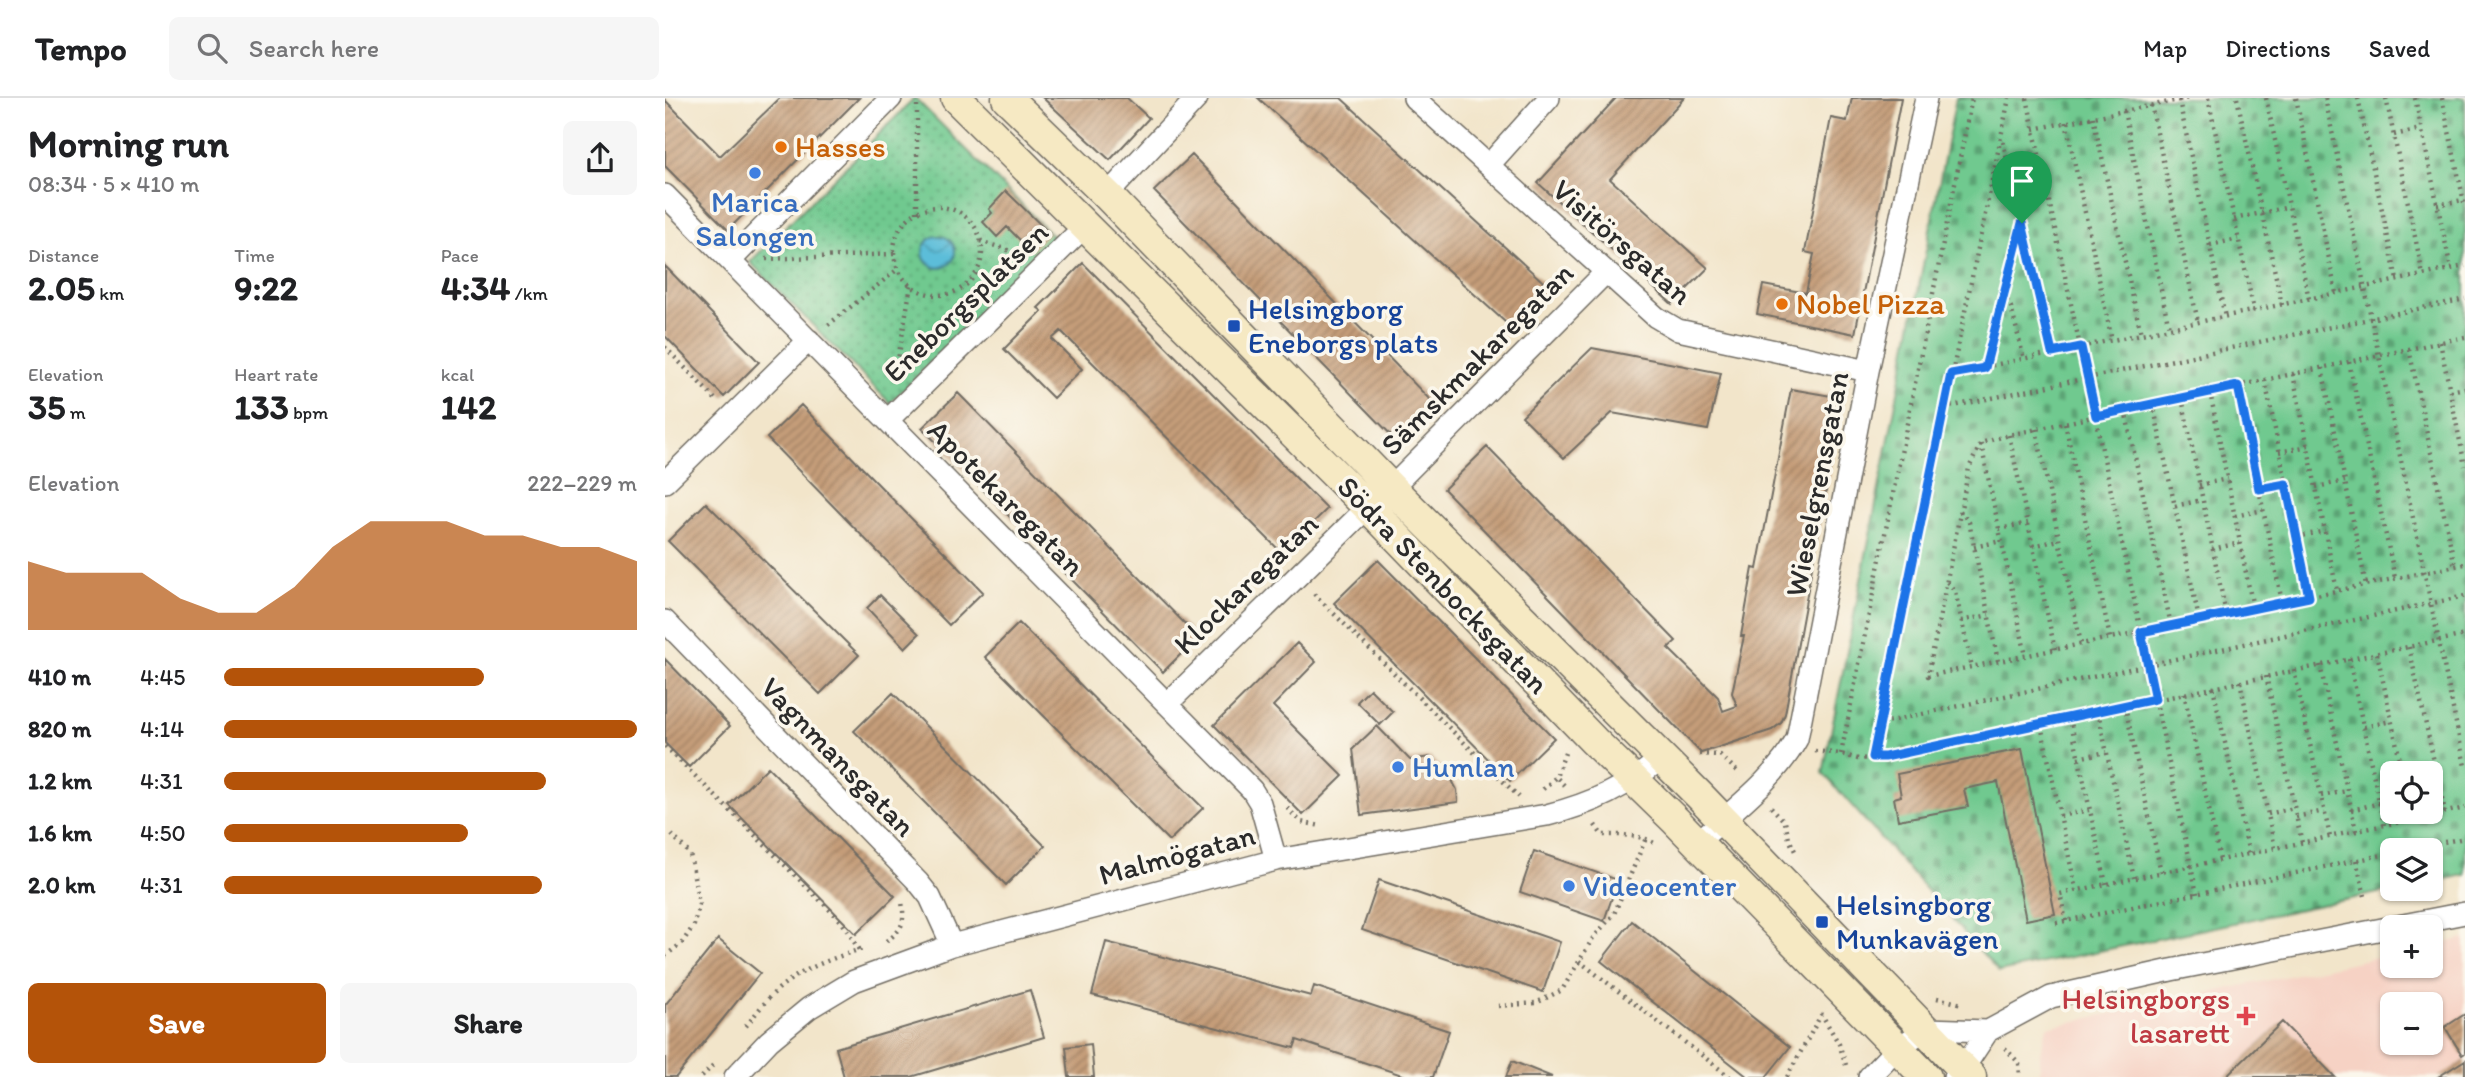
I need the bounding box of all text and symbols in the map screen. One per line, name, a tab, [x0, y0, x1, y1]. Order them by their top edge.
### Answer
search box	[169, 17, 659, 80]
text: Tempo	[35, 29, 127, 68]
icon: search	[193, 29, 231, 67]
text: Search here	[249, 32, 379, 64]
text: Map	[2143, 34, 2187, 63]
text: Directions	[2225, 34, 2331, 63]
text: Saved	[2369, 34, 2430, 63]
text: Morning run	[28, 121, 229, 167]
button: share	[563, 121, 637, 195]
place label: Hasses	[795, 128, 886, 165]
marker: Hasses	[773, 139, 789, 155]
pin	[1992, 151, 2052, 223]
icon: arrive	[2003, 162, 2041, 200]
marker: Marica Salongen	[747, 165, 763, 181]
text: 08:34 · 5 × 410 m	[28, 170, 200, 198]
street label: Visitörsgatan	[1545, 171, 1700, 312]
place label: Marica Salongen	[695, 183, 815, 254]
street label: Eneborgsplatsen	[875, 214, 1056, 390]
text: Distance	[28, 244, 99, 267]
text: Time	[234, 244, 275, 267]
text: Pace	[441, 244, 479, 267]
street label: Sämskmakaregatan	[1372, 254, 1581, 463]
text: 2.05	[28, 267, 95, 309]
text: 9:22	[234, 267, 298, 309]
text: 4:34	[441, 267, 510, 309]
text: km	[95, 282, 124, 305]
text: /km	[510, 282, 548, 305]
place label: Nobel Pizza	[1796, 285, 1945, 322]
place label: Helsingborg Eneborgs plats	[1248, 290, 1439, 361]
marker: Nobel Pizza	[1774, 296, 1790, 312]
marker: Helsingborg Eneborgs plats	[1226, 318, 1242, 334]
text: Elevation	[28, 363, 104, 386]
text: Heart rate	[234, 363, 318, 386]
text: kcal	[441, 363, 474, 386]
street label: Wieselgrensgatan	[1777, 368, 1857, 600]
text: 35	[28, 386, 65, 428]
text: 133	[234, 386, 289, 428]
text: 142	[441, 386, 496, 428]
text: m	[65, 401, 86, 424]
text: bpm	[289, 401, 328, 424]
street label: Apotekaregatan	[920, 411, 1093, 584]
street label: Södra Stenbocksgatan	[1330, 468, 1557, 701]
text: Elevation	[28, 469, 119, 497]
text: 222–229 m	[527, 469, 637, 497]
street label: Klockaregatan	[1165, 505, 1326, 662]
text: 410 m	[28, 663, 91, 691]
text: 4:45	[140, 663, 185, 691]
street label: Vagnmansgatan	[753, 669, 924, 844]
text: 820 m	[28, 715, 91, 743]
text: 4:14	[140, 715, 184, 743]
place label: Humlan	[1412, 748, 1515, 785]
marker: Humlan	[1390, 759, 1406, 775]
map controls	[2380, 761, 2443, 1055]
button: locate	[2380, 761, 2443, 824]
text: 1.2 km	[28, 767, 92, 795]
text: 4:31	[140, 767, 183, 795]
street label: Malmögatan	[1095, 816, 1259, 893]
text: 1.6 km	[28, 819, 92, 847]
text: 4:50	[140, 819, 186, 847]
button: layers	[2380, 838, 2443, 901]
place label: Videocenter	[1583, 867, 1737, 904]
text: 2.0 km	[28, 871, 96, 899]
text: 4:31	[140, 871, 183, 899]
marker: Videocenter	[1561, 878, 1577, 894]
place label: Helsingborg Munkavägen	[1836, 886, 1999, 957]
marker: Helsingborg Munkavägen	[1814, 914, 1830, 930]
button: +	[2380, 915, 2443, 978]
place label: Helsingborgs lasarett	[2062, 980, 2230, 1051]
button: Save	[28, 983, 326, 1063]
button: Share	[340, 983, 637, 1063]
button: −	[2380, 992, 2443, 1055]
marker: Helsingborgs lasarett	[2236, 1006, 2256, 1026]

